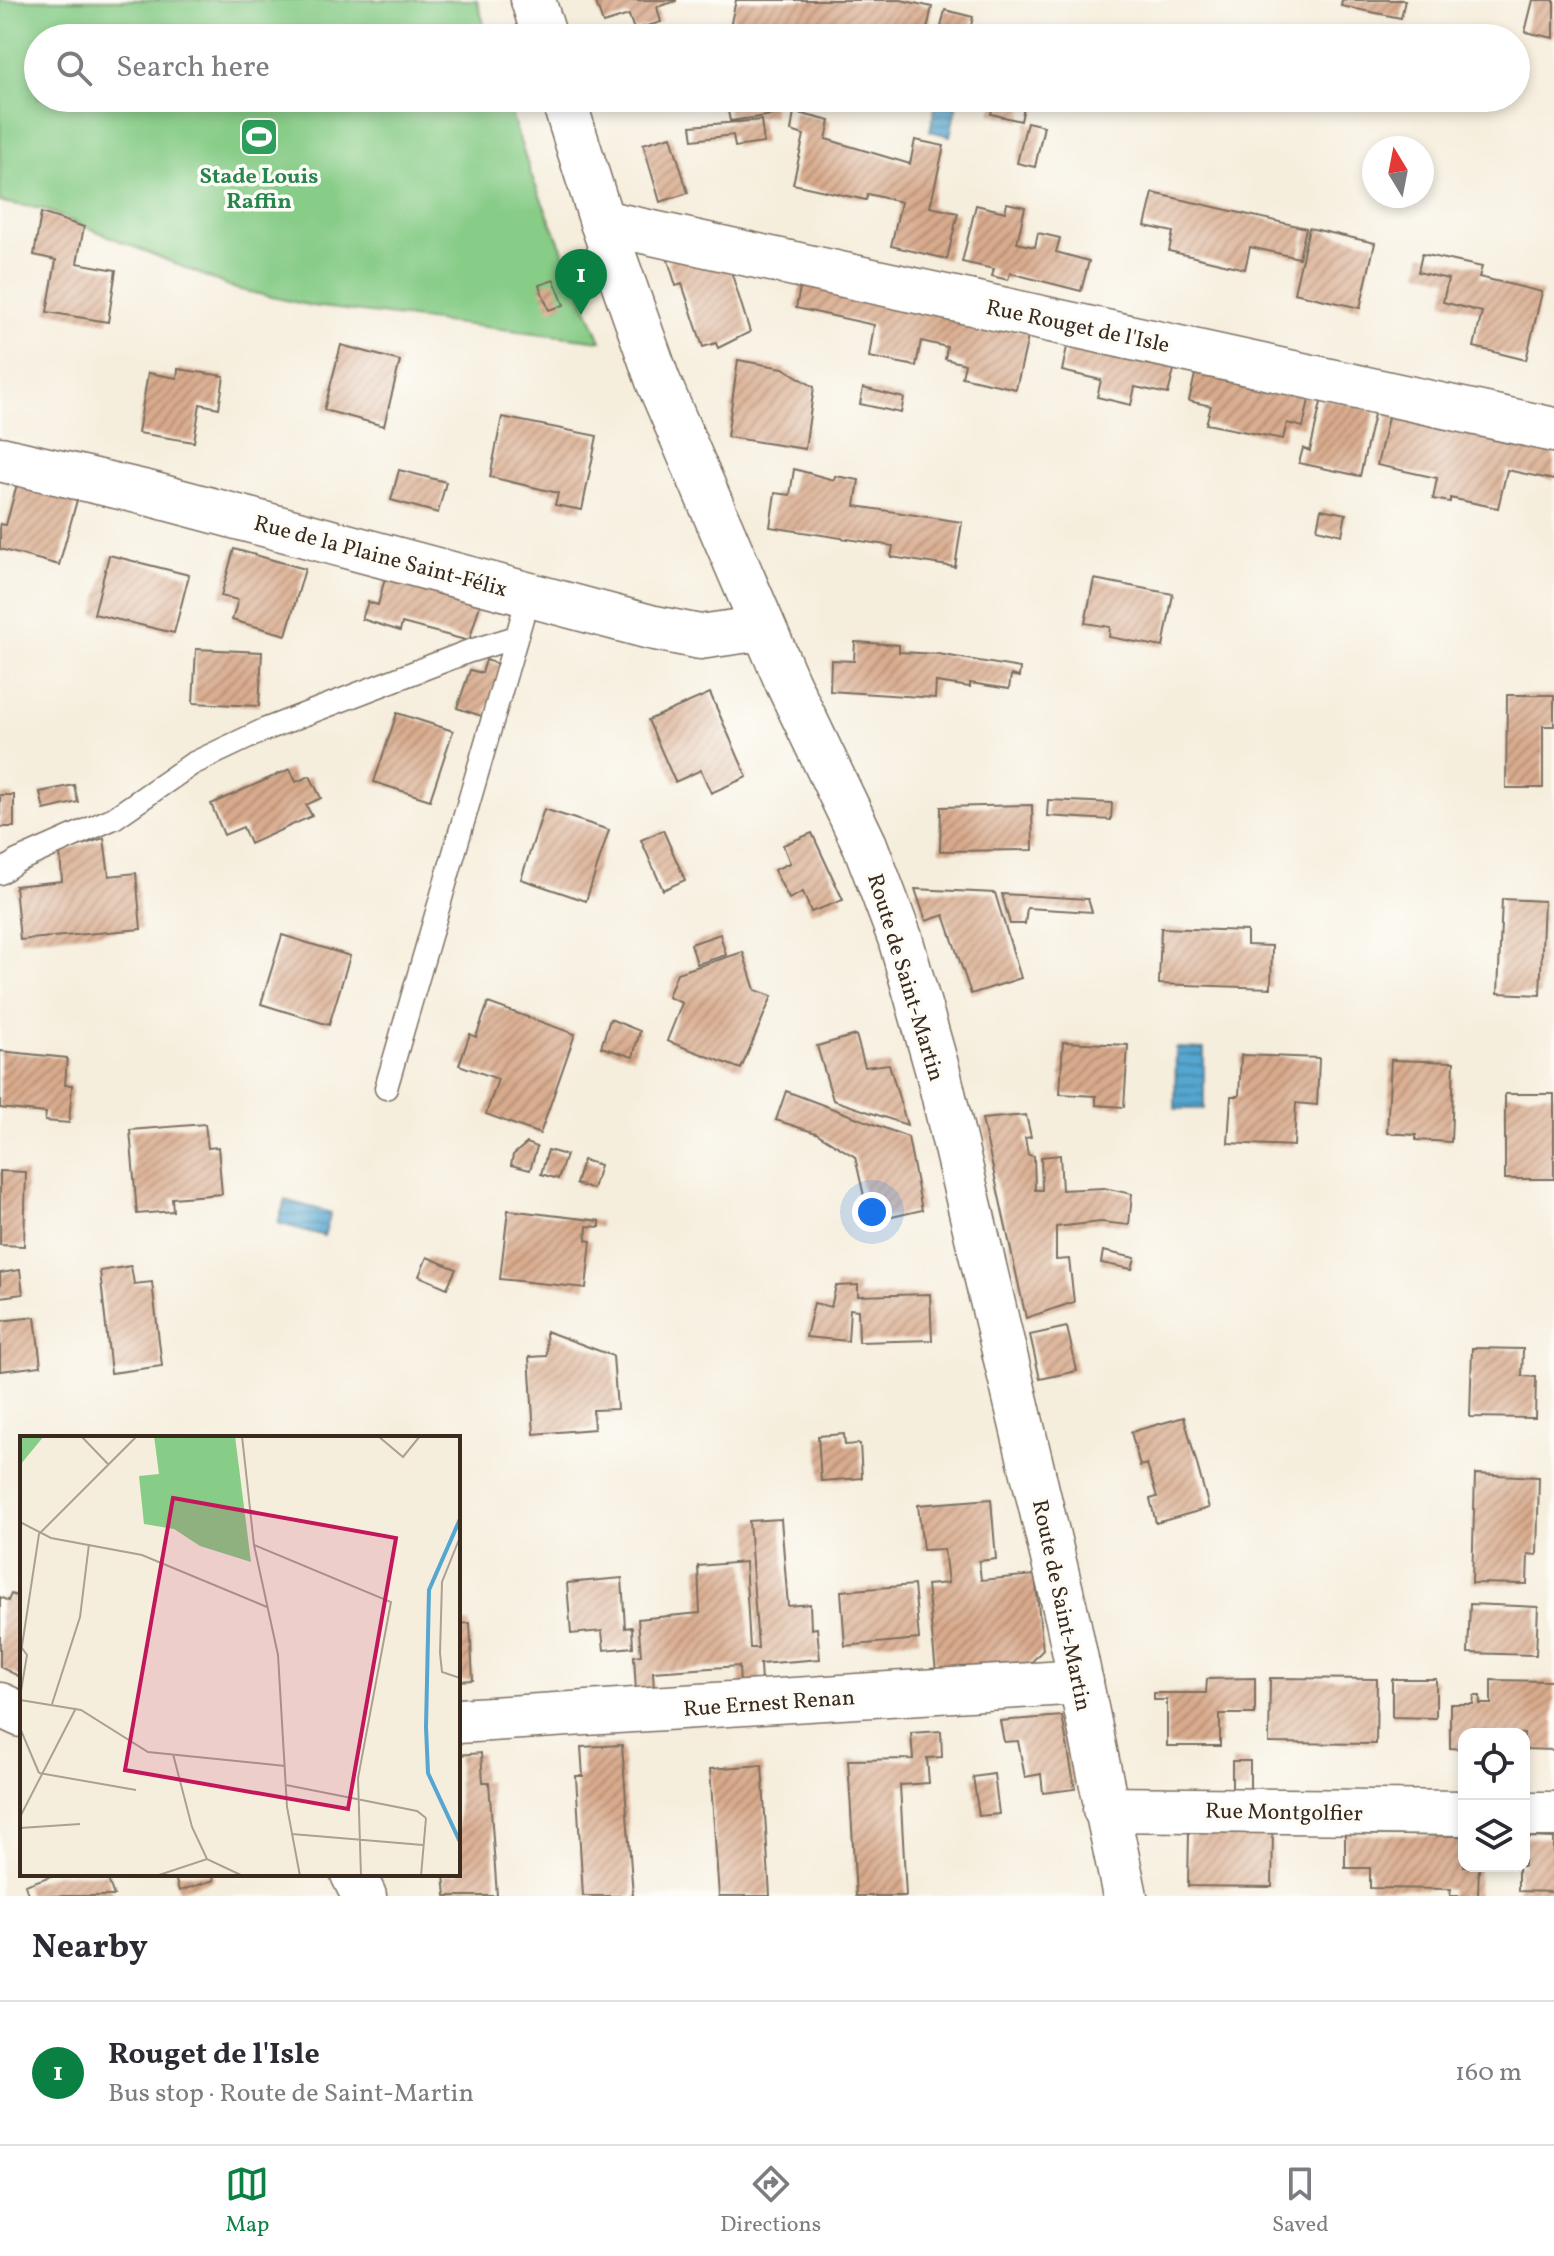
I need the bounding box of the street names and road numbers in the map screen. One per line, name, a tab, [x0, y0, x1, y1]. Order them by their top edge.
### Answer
street label: Rue Rouget de l'Isle	[983, 293, 1172, 362]
street label: Rue de la Plaine Saint-Félix	[250, 509, 511, 606]
street label: Route de Saint-Martin	[858, 870, 951, 1085]
street label: Route de Saint-Martin	[1023, 1497, 1098, 1714]
street label: Rue Ernest Renan	[682, 1683, 856, 1726]
street label: Rue Montgolfier	[1205, 1797, 1363, 1830]

